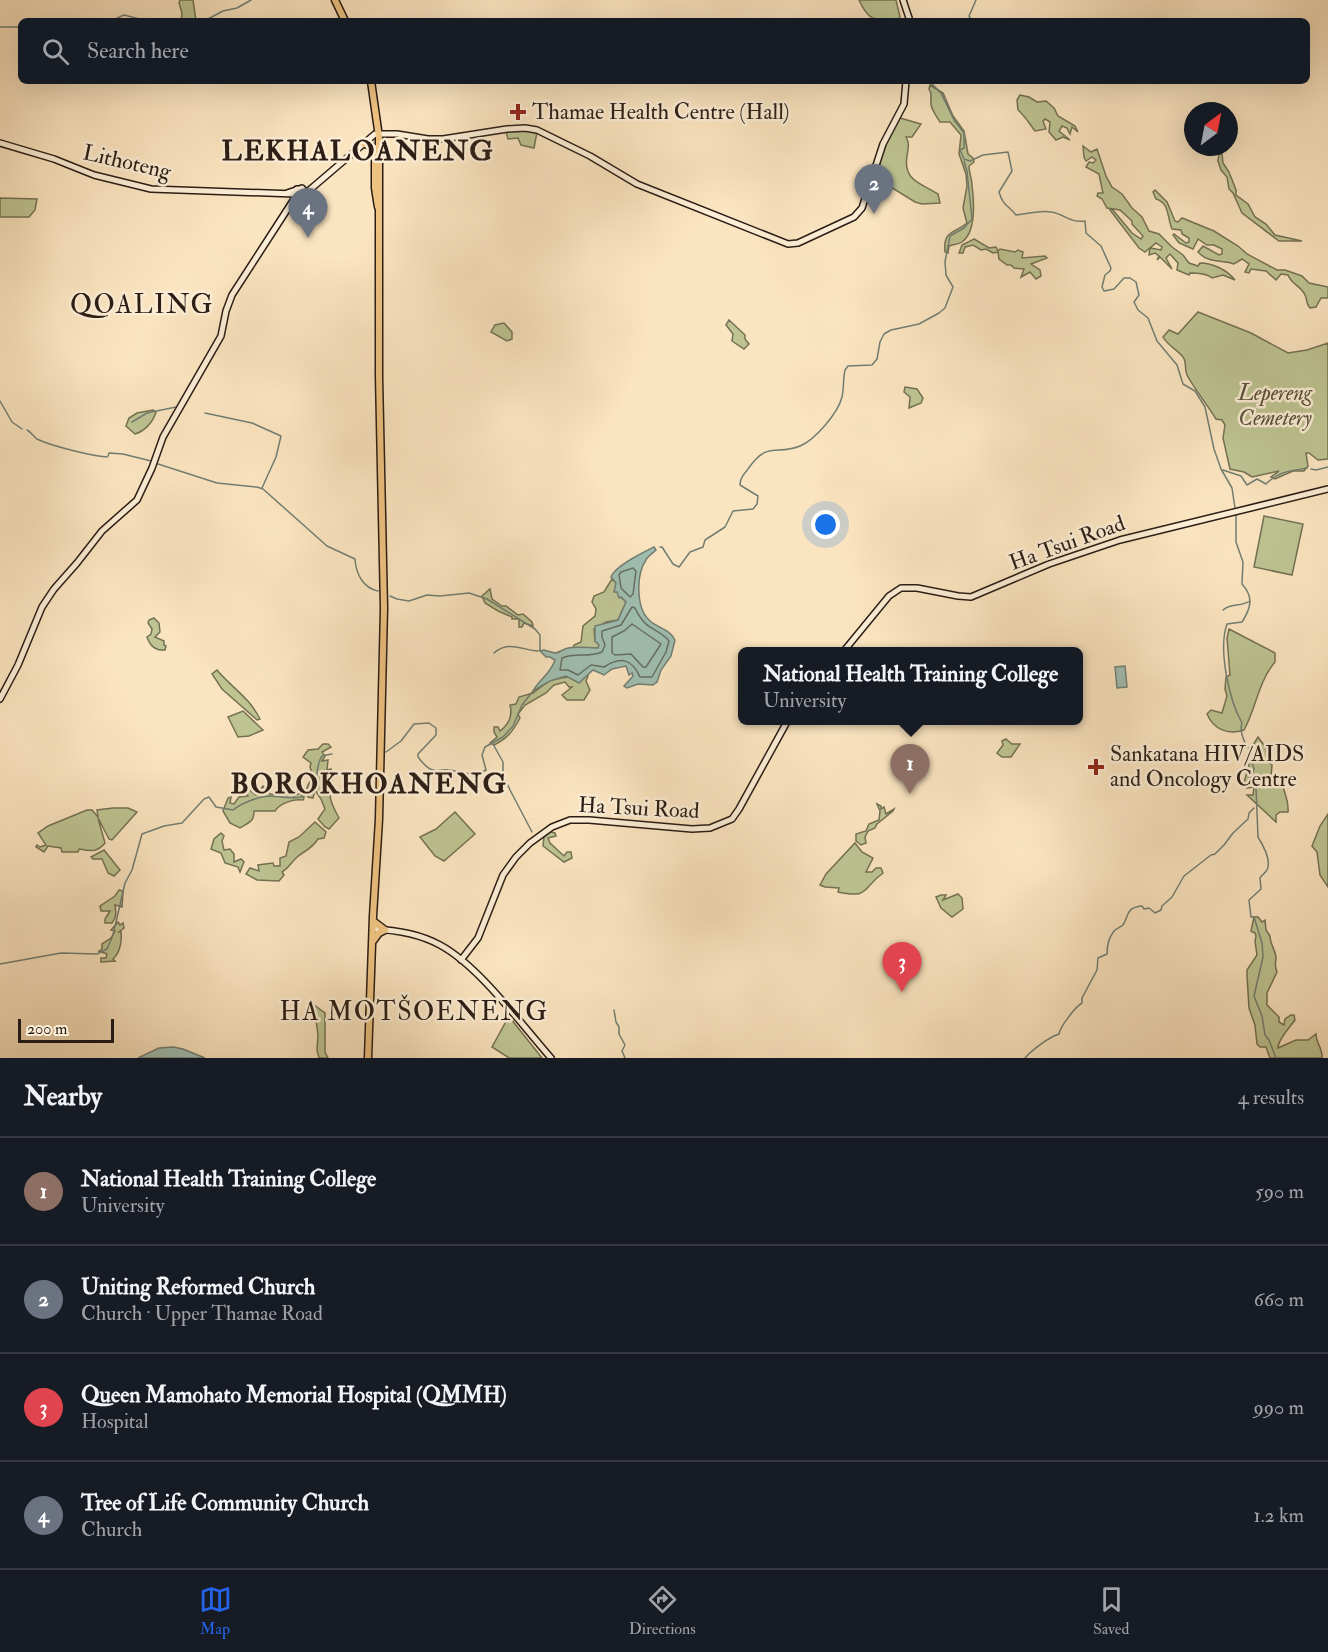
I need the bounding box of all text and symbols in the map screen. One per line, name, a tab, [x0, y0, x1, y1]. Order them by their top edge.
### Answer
search box	[18, 18, 1310, 84]
icon: search	[39, 35, 72, 68]
text: Search here	[87, 37, 189, 65]
place label: Thamae Health Centre (Hall)	[532, 98, 790, 126]
north arrow	[1184, 102, 1238, 156]
marker: Thamae Health Centre (Hall)	[509, 103, 527, 121]
district label: LEKHALOANENG	[222, 134, 494, 169]
street label: Lithoteng	[80, 138, 175, 186]
pin: 2	[854, 164, 894, 214]
pin: 4	[288, 188, 328, 238]
district label: QOALING	[70, 289, 214, 321]
park label: Lepereng Cemetery	[1237, 379, 1313, 432]
street label: Ha Tsui Road	[1005, 509, 1129, 577]
your location	[811, 510, 840, 539]
popup	[738, 647, 1083, 725]
text: National Health Training College	[763, 660, 1058, 688]
text: University	[763, 688, 846, 713]
place label: Sankatana HIV/AIDS and Oncology Centre	[1110, 740, 1304, 793]
pin: 1	[890, 744, 930, 794]
marker: Sankatana HIV/AIDS and Oncology Centre	[1087, 758, 1105, 776]
district label: BOROKHOANENG	[231, 767, 507, 802]
street label: Ha Tsui Road	[578, 791, 700, 825]
pin: 3	[882, 942, 922, 992]
district label: HA MOTŠOENENG	[280, 994, 549, 1028]
scale bar	[18, 1016, 114, 1044]
text: 200 m	[27, 1019, 67, 1039]
text: Nearby	[24, 1081, 102, 1113]
text: 4 results	[1238, 1085, 1304, 1110]
text: National Health Training College	[81, 1165, 376, 1193]
text: 1	[40, 1179, 47, 1204]
text: 590 m	[1255, 1179, 1304, 1204]
text: University	[81, 1193, 164, 1218]
text: Uniting Reformed Church	[81, 1273, 315, 1301]
text: 2	[38, 1287, 49, 1312]
text: 660 m	[1254, 1287, 1304, 1312]
text: Church · Upper Thamae Road	[81, 1301, 323, 1326]
text: Queen Mamohato Memorial Hospital (QMMH)	[81, 1381, 507, 1409]
text: 3	[40, 1395, 47, 1420]
text: 990 m	[1254, 1395, 1304, 1420]
text: Hospital	[81, 1409, 149, 1434]
text: Tree of Life Community Church	[81, 1489, 369, 1517]
text: 4	[38, 1503, 49, 1528]
text: 1.2 km	[1254, 1503, 1304, 1528]
text: Church	[81, 1517, 142, 1542]
tab: Map	[199, 1583, 232, 1639]
tab: Directions	[629, 1583, 696, 1639]
tab: Saved	[1093, 1583, 1129, 1639]

